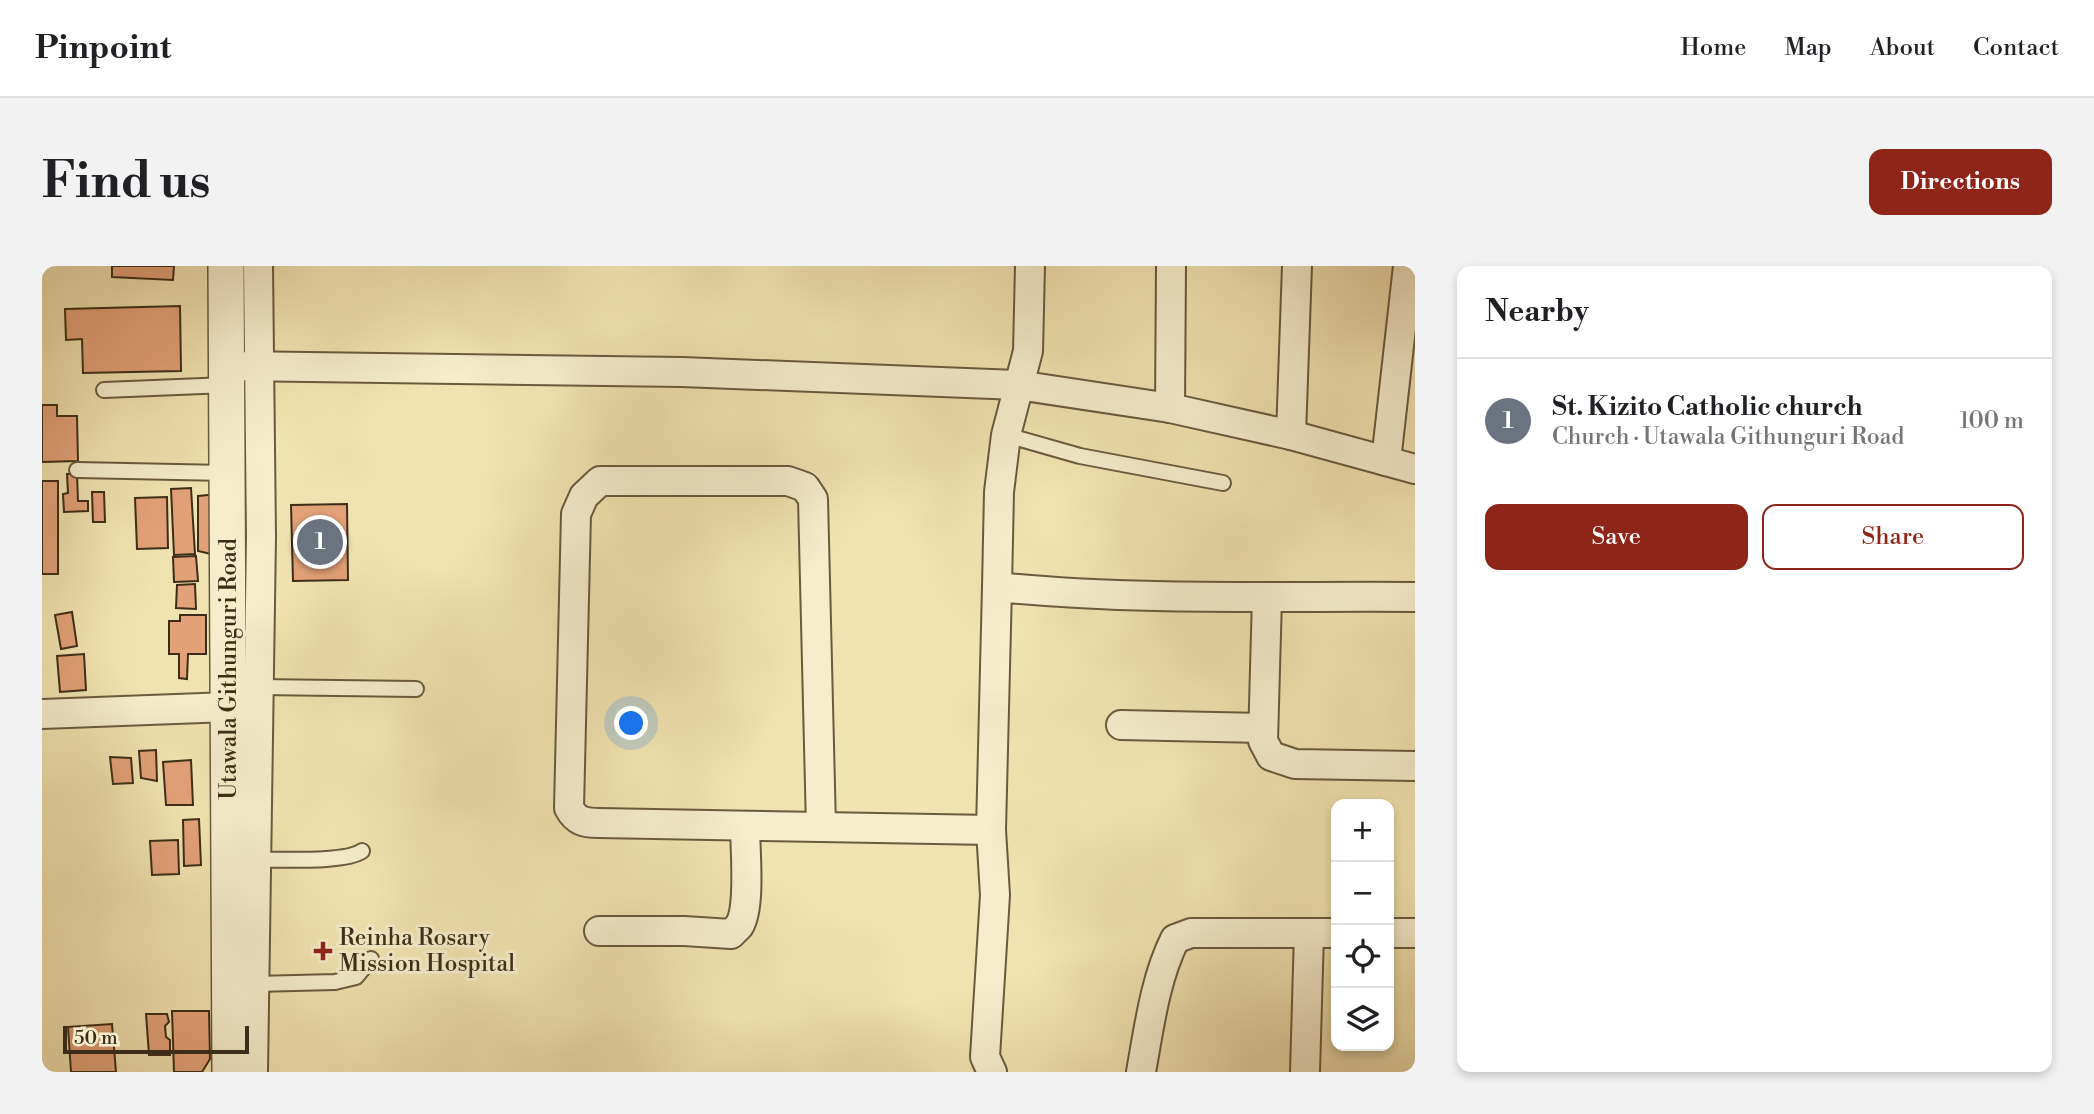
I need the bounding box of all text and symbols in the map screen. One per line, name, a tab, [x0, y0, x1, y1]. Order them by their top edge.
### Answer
text: Pinpoint	[35, 28, 172, 69]
text: Home	[1681, 33, 1746, 63]
text: Map	[1784, 33, 1832, 63]
text: About	[1870, 33, 1935, 63]
text: Contact	[1973, 33, 2059, 63]
button: Directions	[1869, 149, 2052, 215]
text: Find us	[42, 152, 211, 213]
text: Nearby	[1485, 293, 1589, 331]
text: St. Kizito Catholic church	[1552, 391, 1863, 423]
text: 1	[1502, 407, 1514, 435]
text: 100 m	[1959, 407, 2024, 435]
text: Church · Utawala Githunguri Road	[1552, 423, 1904, 451]
button: Save	[1485, 504, 1748, 570]
button: Share	[1762, 504, 2024, 570]
pin: 1	[297, 516, 343, 568]
street label: Utawala Githunguri Road	[215, 538, 243, 800]
your location	[614, 706, 648, 740]
map controls	[1331, 799, 1394, 1051]
button: +	[1331, 799, 1394, 862]
button: −	[1331, 862, 1394, 925]
place label: Reinha Rosary Mission Hospital	[339, 924, 515, 978]
button: locate	[1331, 925, 1394, 988]
marker: Reinha Rosary Mission Hospital	[313, 941, 333, 961]
button: layers	[1331, 988, 1394, 1051]
scale bar	[63, 1023, 248, 1055]
text: 50 m	[74, 1026, 118, 1050]

